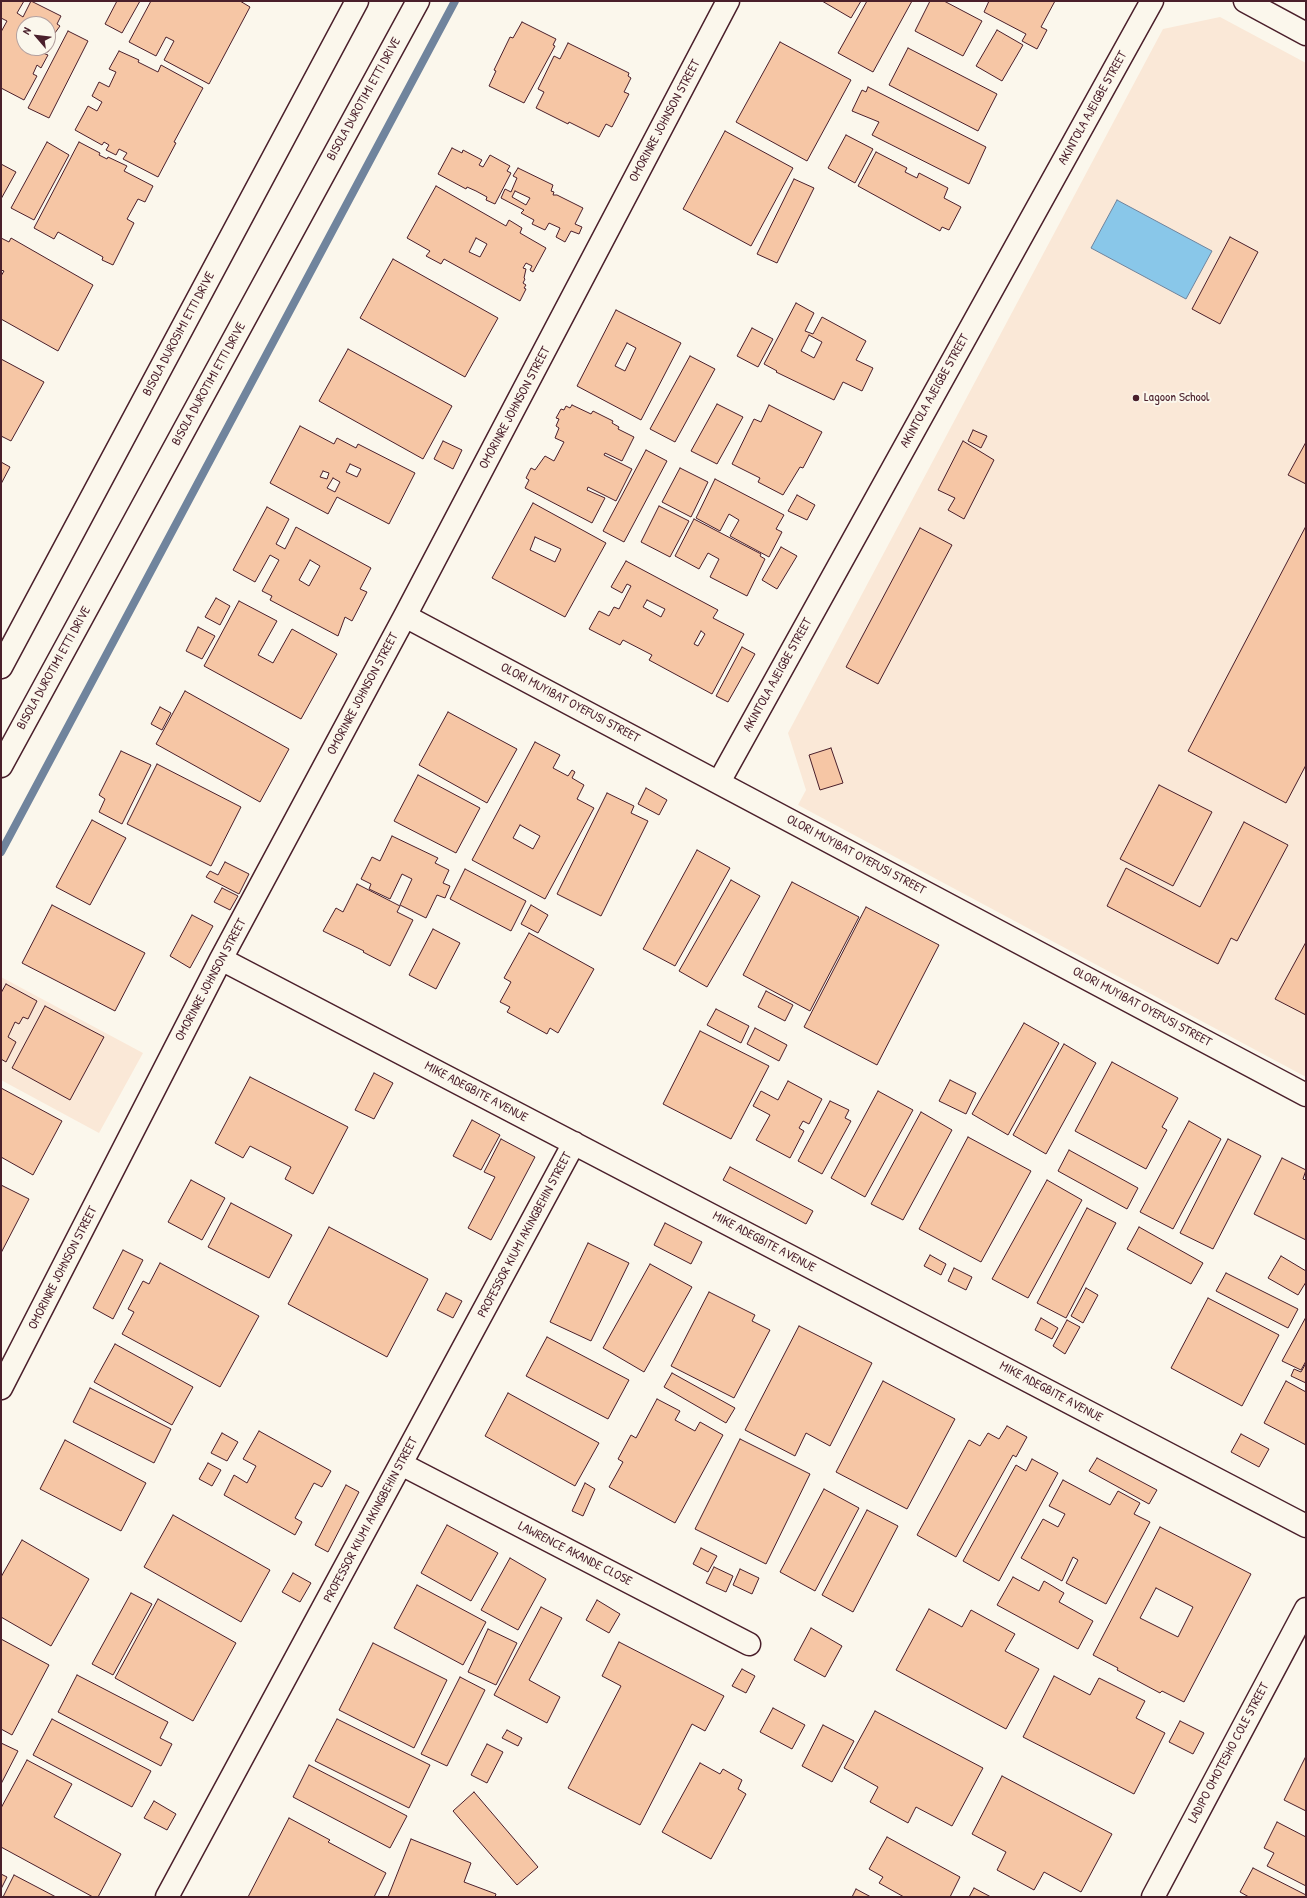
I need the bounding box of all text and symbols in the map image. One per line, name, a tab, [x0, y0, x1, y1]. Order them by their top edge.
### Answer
north arrow	[16, 16, 56, 56]
text: N	[19, 25, 34, 37]
street label: BISOLA DUROTIMI ETTI DRIVE	[324, 35, 404, 163]
street label: AKINTOLA AJEIGBE STREET	[1055, 48, 1131, 168]
street label: OMORINRE JOHNSON STREET	[626, 57, 704, 185]
street label: BISOLA DUROSIMI ETTI DRIVE	[140, 269, 218, 399]
street label: BISOLA DUROTIMI ETTI DRIVE	[169, 320, 249, 448]
street label: AKINTOLA AJEIGBE STREET	[897, 331, 973, 451]
street label: OMORINRE JOHNSON STREET	[476, 344, 554, 472]
place label: Lagoon School	[1144, 390, 1209, 406]
marker: Lagoon School	[1131, 393, 1141, 403]
street label: BISOLA DUROTIMI ETTI DRIVE	[14, 604, 94, 732]
street label: AKINTOLA AJEIGBE STREET	[740, 615, 816, 735]
street label: OMORINRE JOHNSON STREET	[324, 630, 402, 758]
street label: OLORI MUYIBAT OYEFUSI STREET	[498, 660, 642, 746]
street label: OLORI MUYIBAT OYEFUSI STREET	[784, 812, 928, 898]
street label: OMORINRE JOHNSON STREET	[172, 916, 250, 1044]
street label: OLORI MUYIBAT OYEFUSI STREET	[1070, 964, 1214, 1050]
street label: MIKE ADEGBITE AVENUE	[422, 1058, 530, 1126]
street label: PROFESSOR KIUMI AKINGBEHIN STREET	[475, 1150, 575, 1320]
street label: OMORINRE JOHNSON STREET	[25, 1204, 101, 1332]
street label: MIKE ADEGBITE AVENUE	[710, 1208, 818, 1276]
street label: MIKE ADEGBITE AVENUE	[997, 1358, 1105, 1426]
street label: PROFESSOR KIUMI AKINGBEHIN STREET	[321, 1435, 421, 1605]
street label: LAWRENCE AKANDE CLOSE	[515, 1518, 635, 1590]
street label: LADIPO OMOTESHO COLE STREET	[1185, 1680, 1273, 1826]

